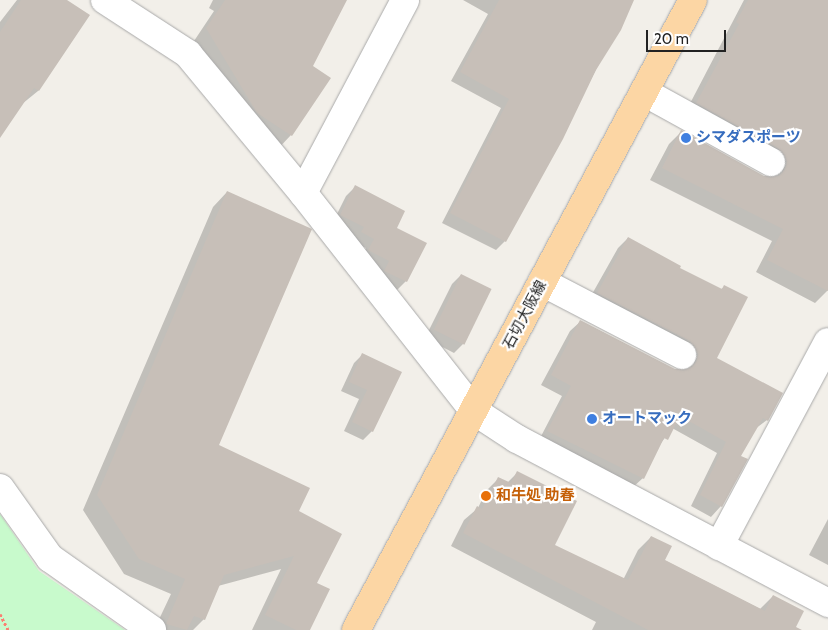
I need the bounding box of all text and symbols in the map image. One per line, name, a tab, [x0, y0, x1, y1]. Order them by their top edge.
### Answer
scale bar	[648, 20, 728, 52]
text: 20 m	[654, 30, 689, 48]
place label: シマダスポーツ	[696, 129, 801, 147]
marker: シマダスポーツ	[680, 132, 692, 144]
street label: 石切大阪線	[499, 278, 551, 352]
place label: オートマック	[602, 410, 692, 428]
marker: オートマック	[586, 413, 598, 425]
place label: 和牛処 助春	[496, 487, 574, 505]
marker: 和牛処 助春	[480, 490, 492, 502]

